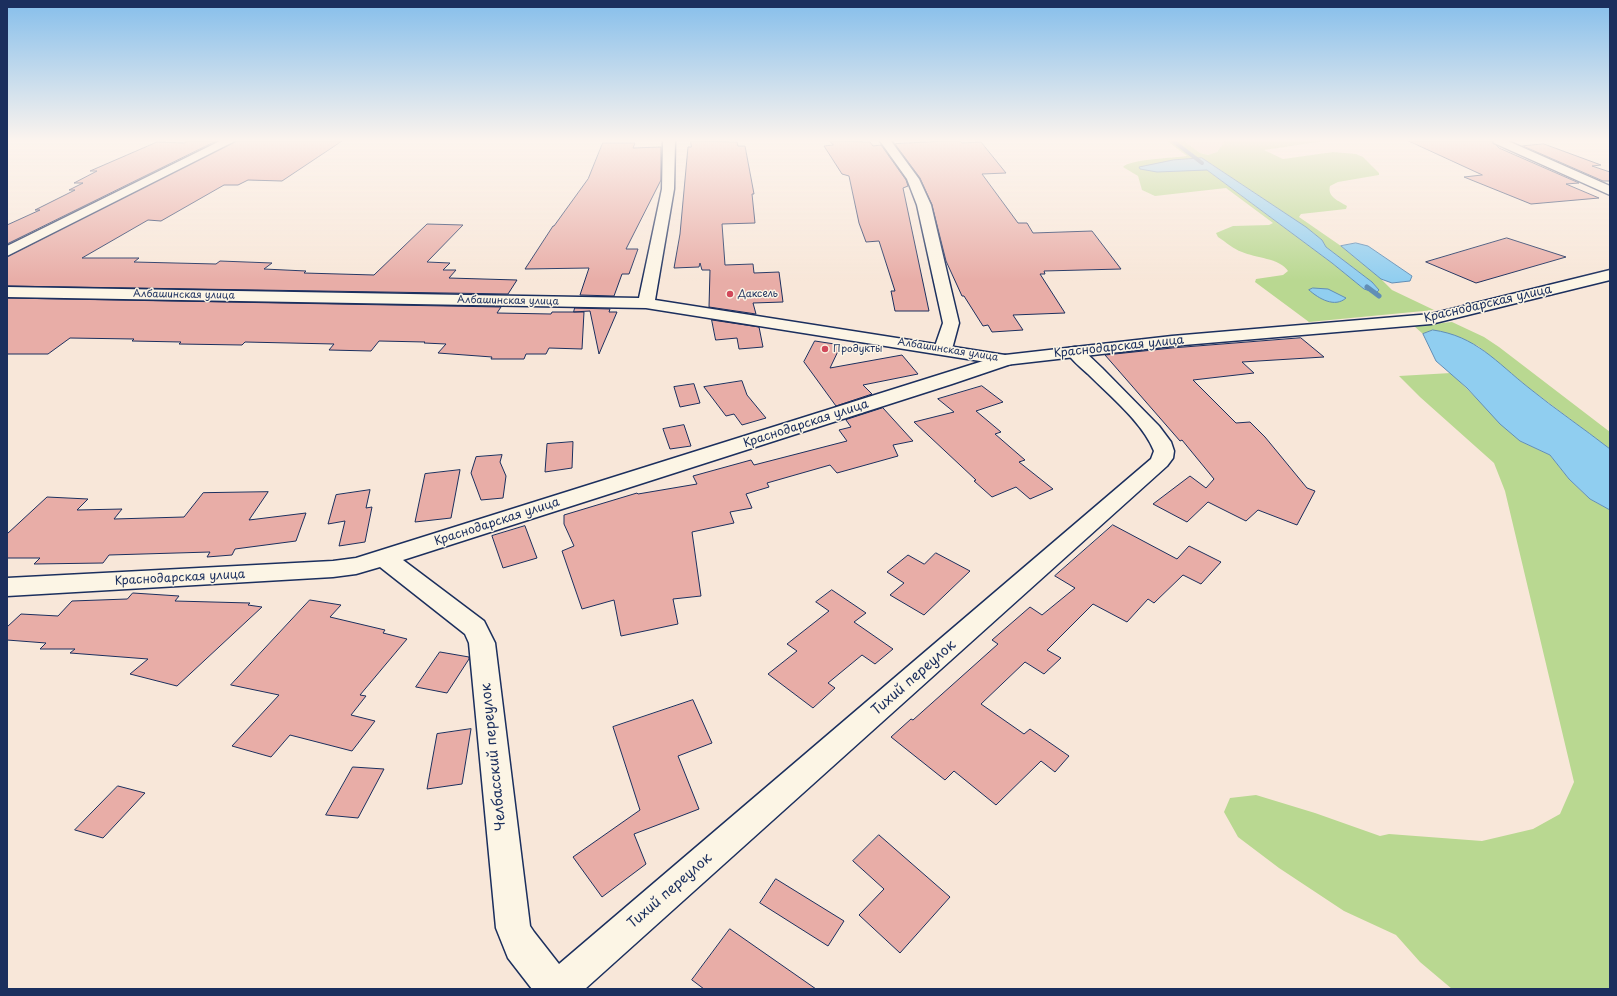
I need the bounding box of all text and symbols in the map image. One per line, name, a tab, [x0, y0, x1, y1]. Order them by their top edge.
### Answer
street label: Краснодарская улица	[1423, 282, 1553, 326]
street label: Албашинская улица	[133, 288, 235, 302]
place label: Даксель	[738, 288, 778, 300]
marker: Даксель	[725, 289, 735, 299]
street label: Албашинская улица	[457, 294, 559, 308]
street label: Краснодарская улица	[1053, 333, 1185, 361]
street label: Албашинская улица	[897, 336, 999, 364]
place label: Продукты	[833, 343, 882, 355]
marker: Продукты	[820, 344, 830, 354]
street label: Краснодарская улица	[742, 397, 870, 451]
street label: Краснодарская улица	[433, 495, 561, 549]
street label: Краснодарская улица	[114, 567, 246, 589]
street label: Тихий переулок	[869, 637, 959, 719]
street label: Челбасский переулок	[478, 682, 510, 832]
street label: Тихий переулок	[625, 850, 715, 932]

